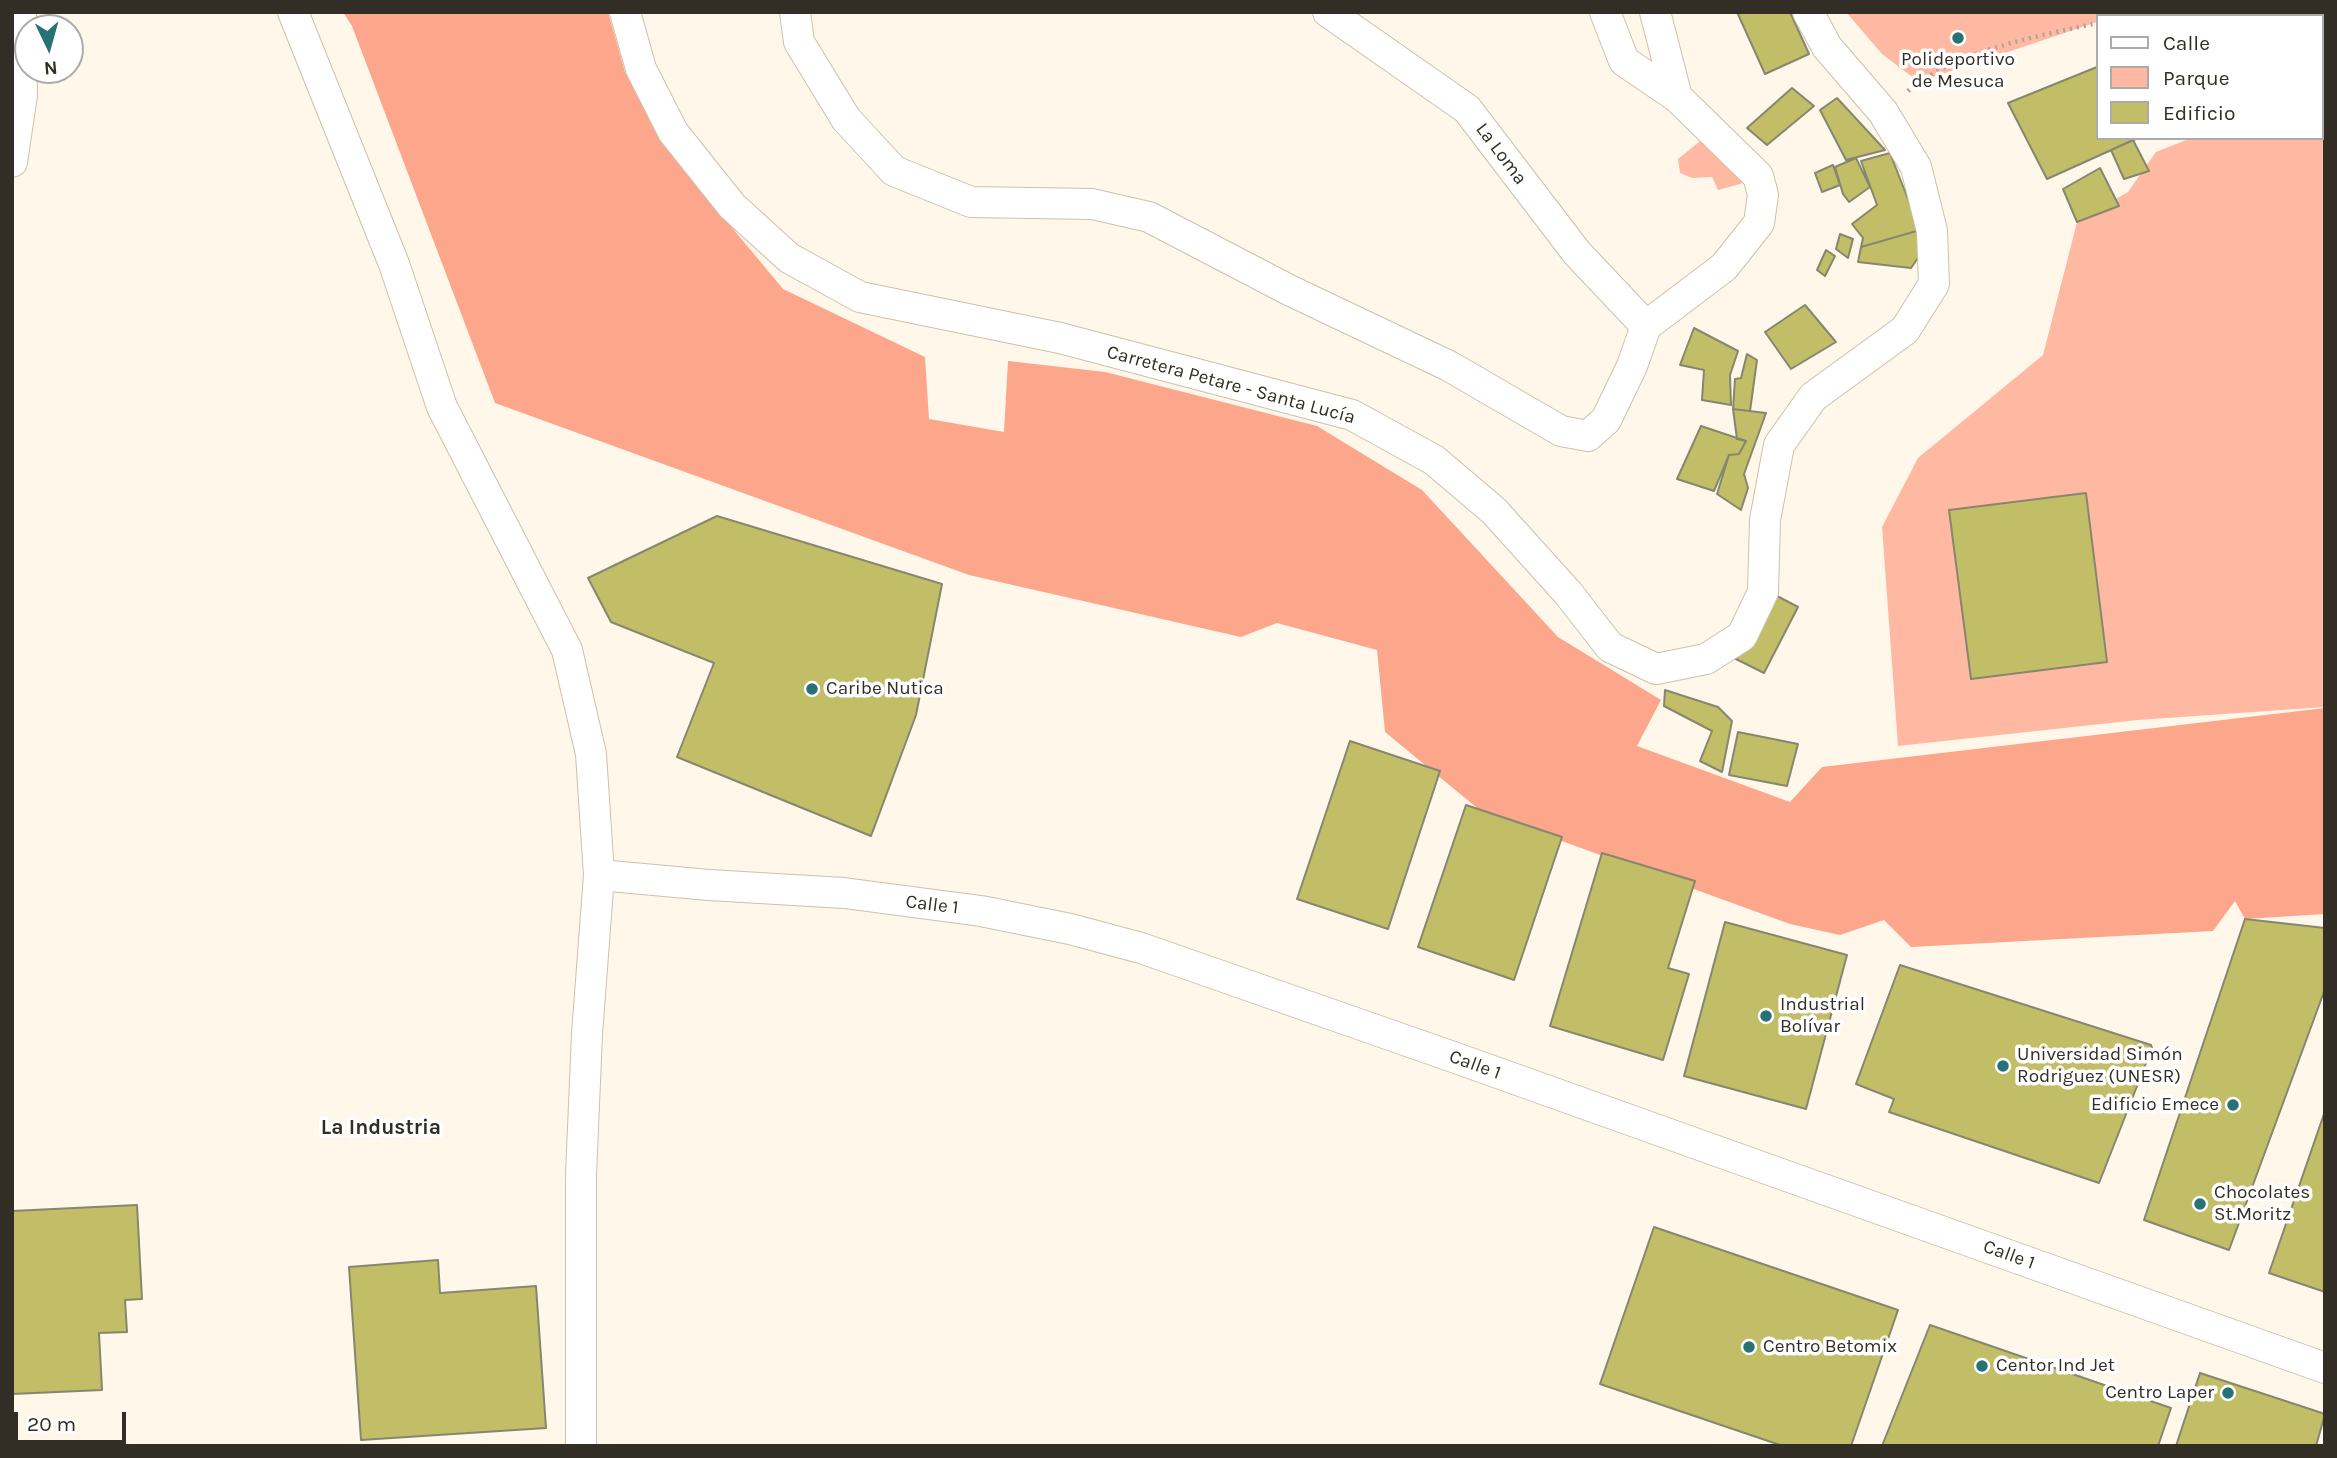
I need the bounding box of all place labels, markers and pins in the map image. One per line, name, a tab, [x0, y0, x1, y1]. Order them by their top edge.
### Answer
marker: Polideportivo de Mesuca	[1950, 30, 1966, 46]
place label: Polideportivo de Mesuca	[1901, 49, 2015, 93]
place label: Caribe Nutica	[826, 678, 944, 700]
marker: Caribe Nutica	[804, 681, 820, 697]
place label: Industrial Bolívar	[1780, 994, 1865, 1038]
marker: Industrial Bolívar	[1758, 1008, 1774, 1024]
place label: Universidad Simón Rodriguez (UNESR)	[2017, 1044, 2183, 1088]
marker: Universidad Simón Rodriguez (UNESR)	[1995, 1058, 2011, 1074]
place label: Edificio Emece	[2091, 1094, 2219, 1116]
marker: Edificio Emece	[2225, 1097, 2241, 1113]
place label: Chocolates St.Moritz	[2214, 1182, 2310, 1226]
marker: Chocolates St.Moritz	[2192, 1196, 2208, 1212]
place label: Centro Betomix	[1763, 1336, 1897, 1358]
marker: Centro Betomix	[1741, 1339, 1757, 1355]
place label: Centor Ind Jet	[1996, 1355, 2115, 1377]
marker: Centor Ind Jet	[1974, 1358, 1990, 1374]
place label: Centro Laper	[2105, 1382, 2214, 1404]
marker: Centro Laper	[2220, 1385, 2236, 1401]

